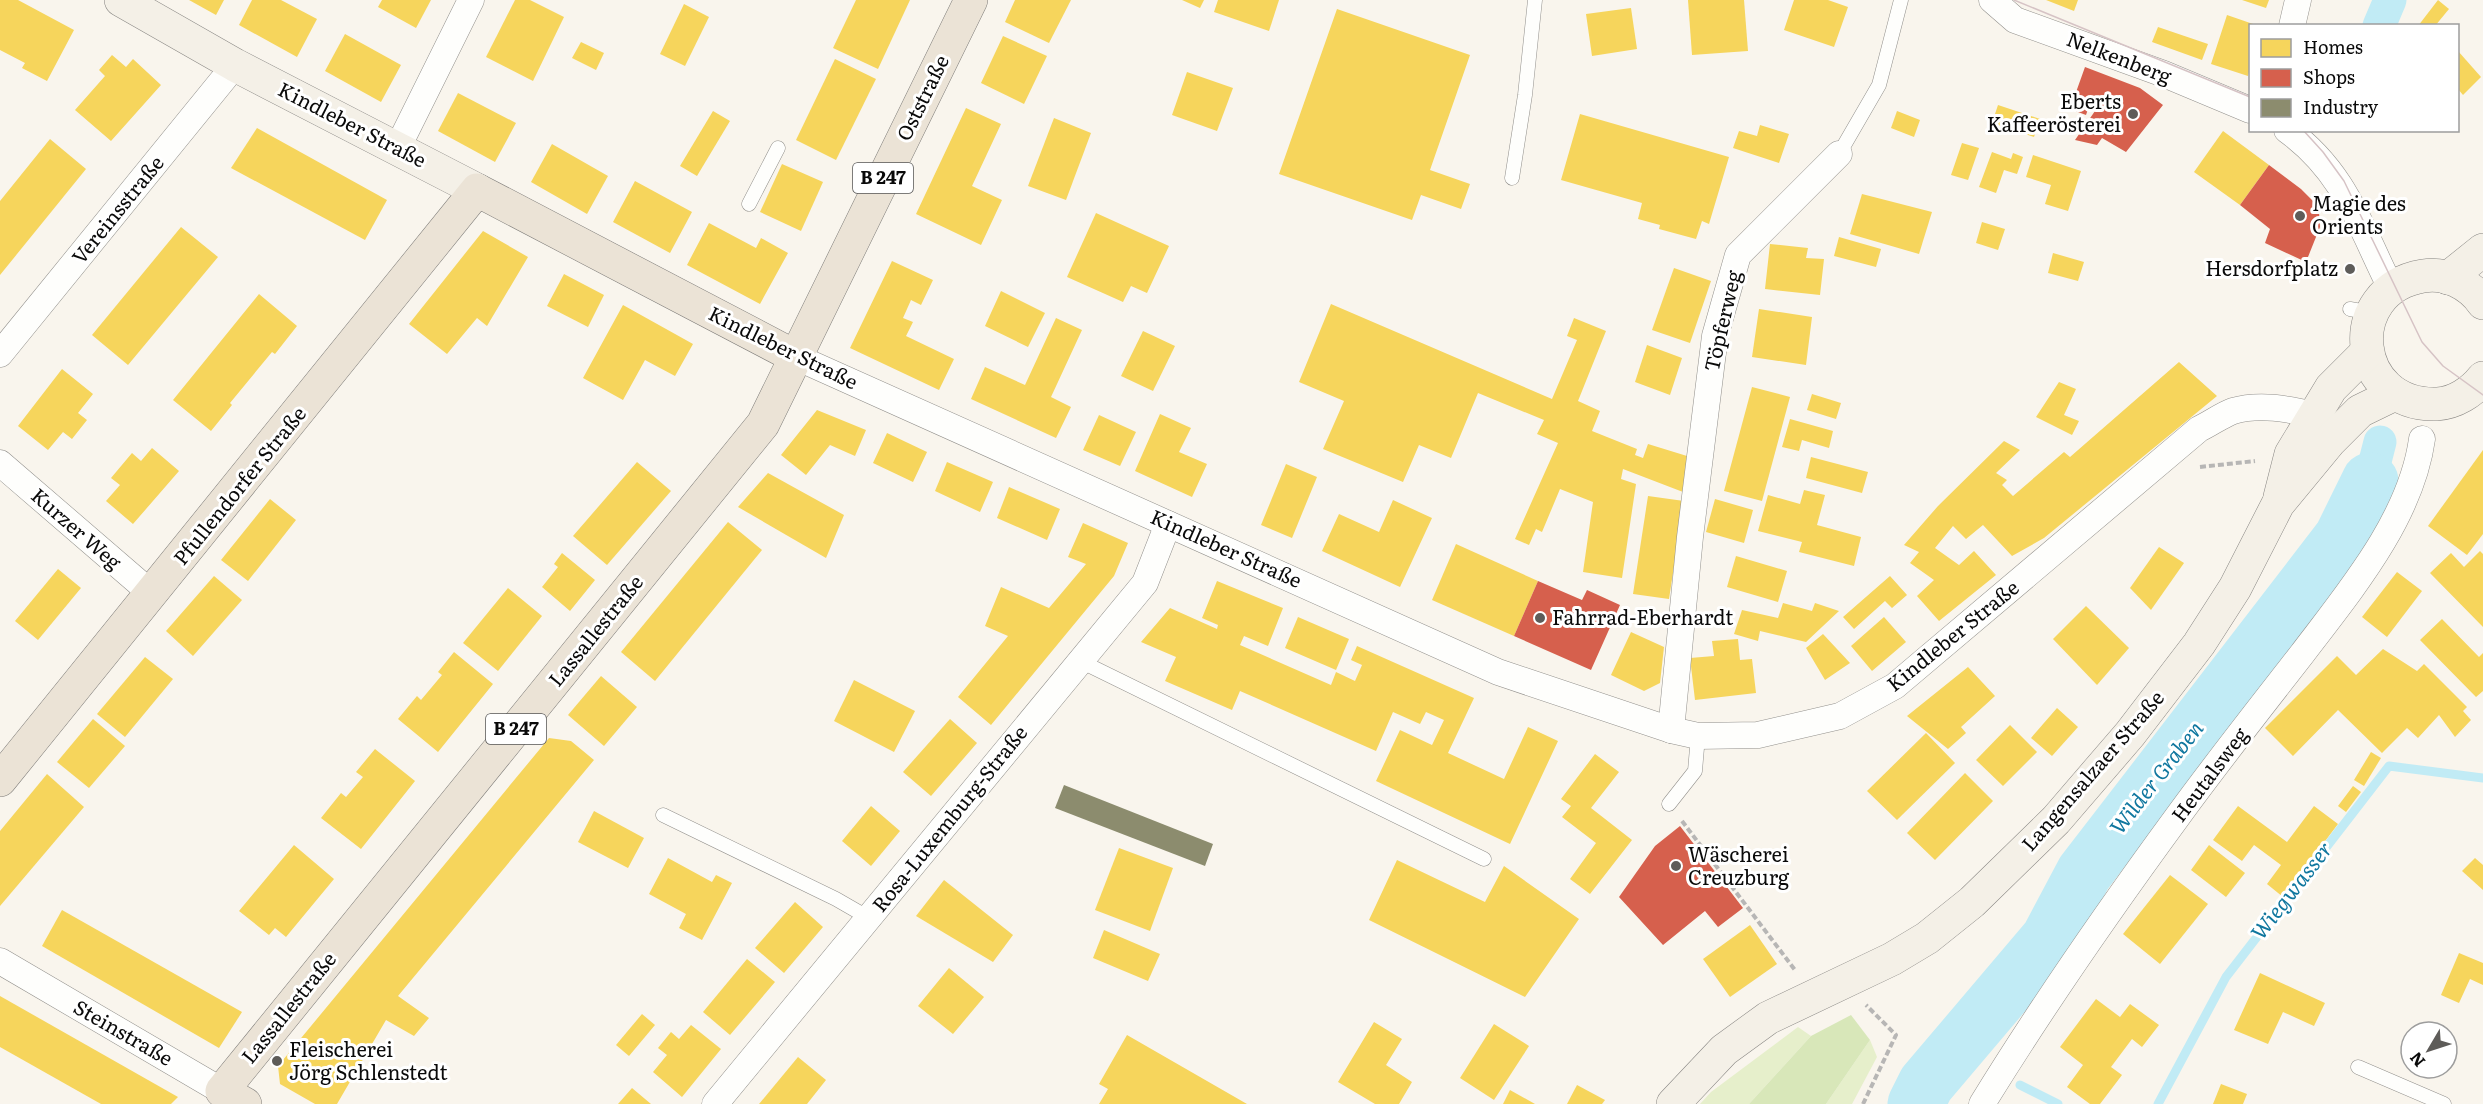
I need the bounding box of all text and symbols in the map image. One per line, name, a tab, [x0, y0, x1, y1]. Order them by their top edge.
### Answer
street label: Nelkenberg	[2063, 22, 2177, 90]
legend	[2249, 24, 2459, 132]
text: Homes	[2303, 33, 2363, 60]
street label: Oststraße	[887, 49, 955, 145]
text: Shops	[2303, 63, 2355, 90]
street label: Kindleber Straße	[274, 73, 432, 174]
place label: Eberts Kaffeerösterei	[1987, 85, 2121, 138]
text: Industry	[2303, 93, 2379, 120]
marker: Eberts Kaffeerösterei	[2126, 107, 2140, 121]
street label: Vereinsstraße	[63, 148, 170, 269]
road number: B 247	[853, 163, 913, 193]
place label: Magie des Orients	[2312, 187, 2406, 240]
marker: Magie des Orients	[2293, 209, 2307, 223]
place label: Hersdorfplatz	[2205, 252, 2338, 282]
marker: Hersdorfplatz	[2343, 262, 2357, 276]
street label: Töpferweg	[1695, 266, 1747, 374]
street label: Kindleber Straße	[704, 297, 864, 395]
street label: Pfullendorfer Straße	[165, 399, 312, 571]
street label: Kurzer Weg	[25, 480, 130, 576]
street label: Kindleber Straße	[1146, 500, 1307, 594]
street label: Lassallestraße	[540, 567, 649, 692]
street label: Kindleber Straße	[1879, 572, 2024, 697]
place label: Fahrrad-Eberhardt	[1552, 601, 1733, 631]
marker: Fahrrad-Eberhardt	[1533, 611, 1547, 625]
street label: Langensalzaer Straße	[2013, 683, 2170, 857]
water label: Wilder Graben	[2101, 713, 2209, 840]
road number: B 247	[486, 714, 546, 744]
street label: Rosa-Luxemburg-Straße	[864, 718, 1033, 918]
street label: Heutalsweg	[2163, 719, 2255, 827]
water label: Wiegwasser	[2242, 834, 2338, 945]
place label: Wäscherei Creuzburg	[1688, 838, 1790, 891]
marker: Wäscherei Creuzburg	[1669, 859, 1683, 873]
street label: Lassallestraße	[233, 944, 342, 1069]
street label: Steinstraße	[69, 991, 179, 1072]
north arrow	[2399, 1020, 2459, 1080]
place label: Fleischerei Jörg Schlenstedt	[289, 1033, 448, 1086]
text: N	[2403, 1047, 2430, 1073]
marker: Fleischerei Jörg Schlenstedt	[270, 1054, 284, 1068]

